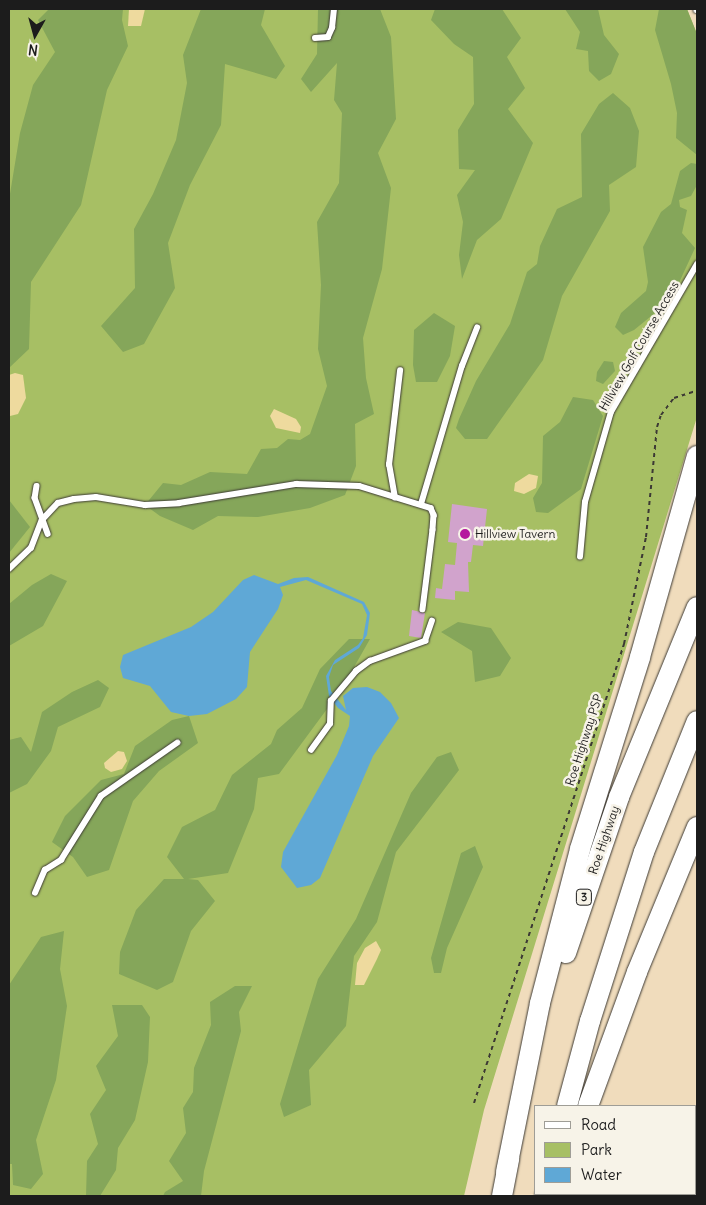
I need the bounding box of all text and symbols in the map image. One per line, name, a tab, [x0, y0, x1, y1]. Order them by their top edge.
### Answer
north arrow	[10, 10, 60, 60]
text: N	[27, 40, 39, 59]
street label: Hillview Golf Course Access	[596, 279, 682, 413]
place label: Hillview Tavern	[475, 527, 555, 541]
marker: Hillview Tavern	[459, 528, 471, 540]
street label: Roe Highway PSP	[562, 692, 606, 788]
street label: Roe Highway	[586, 804, 622, 876]
road number: 3	[575, 889, 593, 906]
legend	[534, 1105, 696, 1195]
text: Road	[581, 1115, 616, 1134]
text: Park	[581, 1140, 612, 1159]
text: Water	[581, 1165, 622, 1184]

